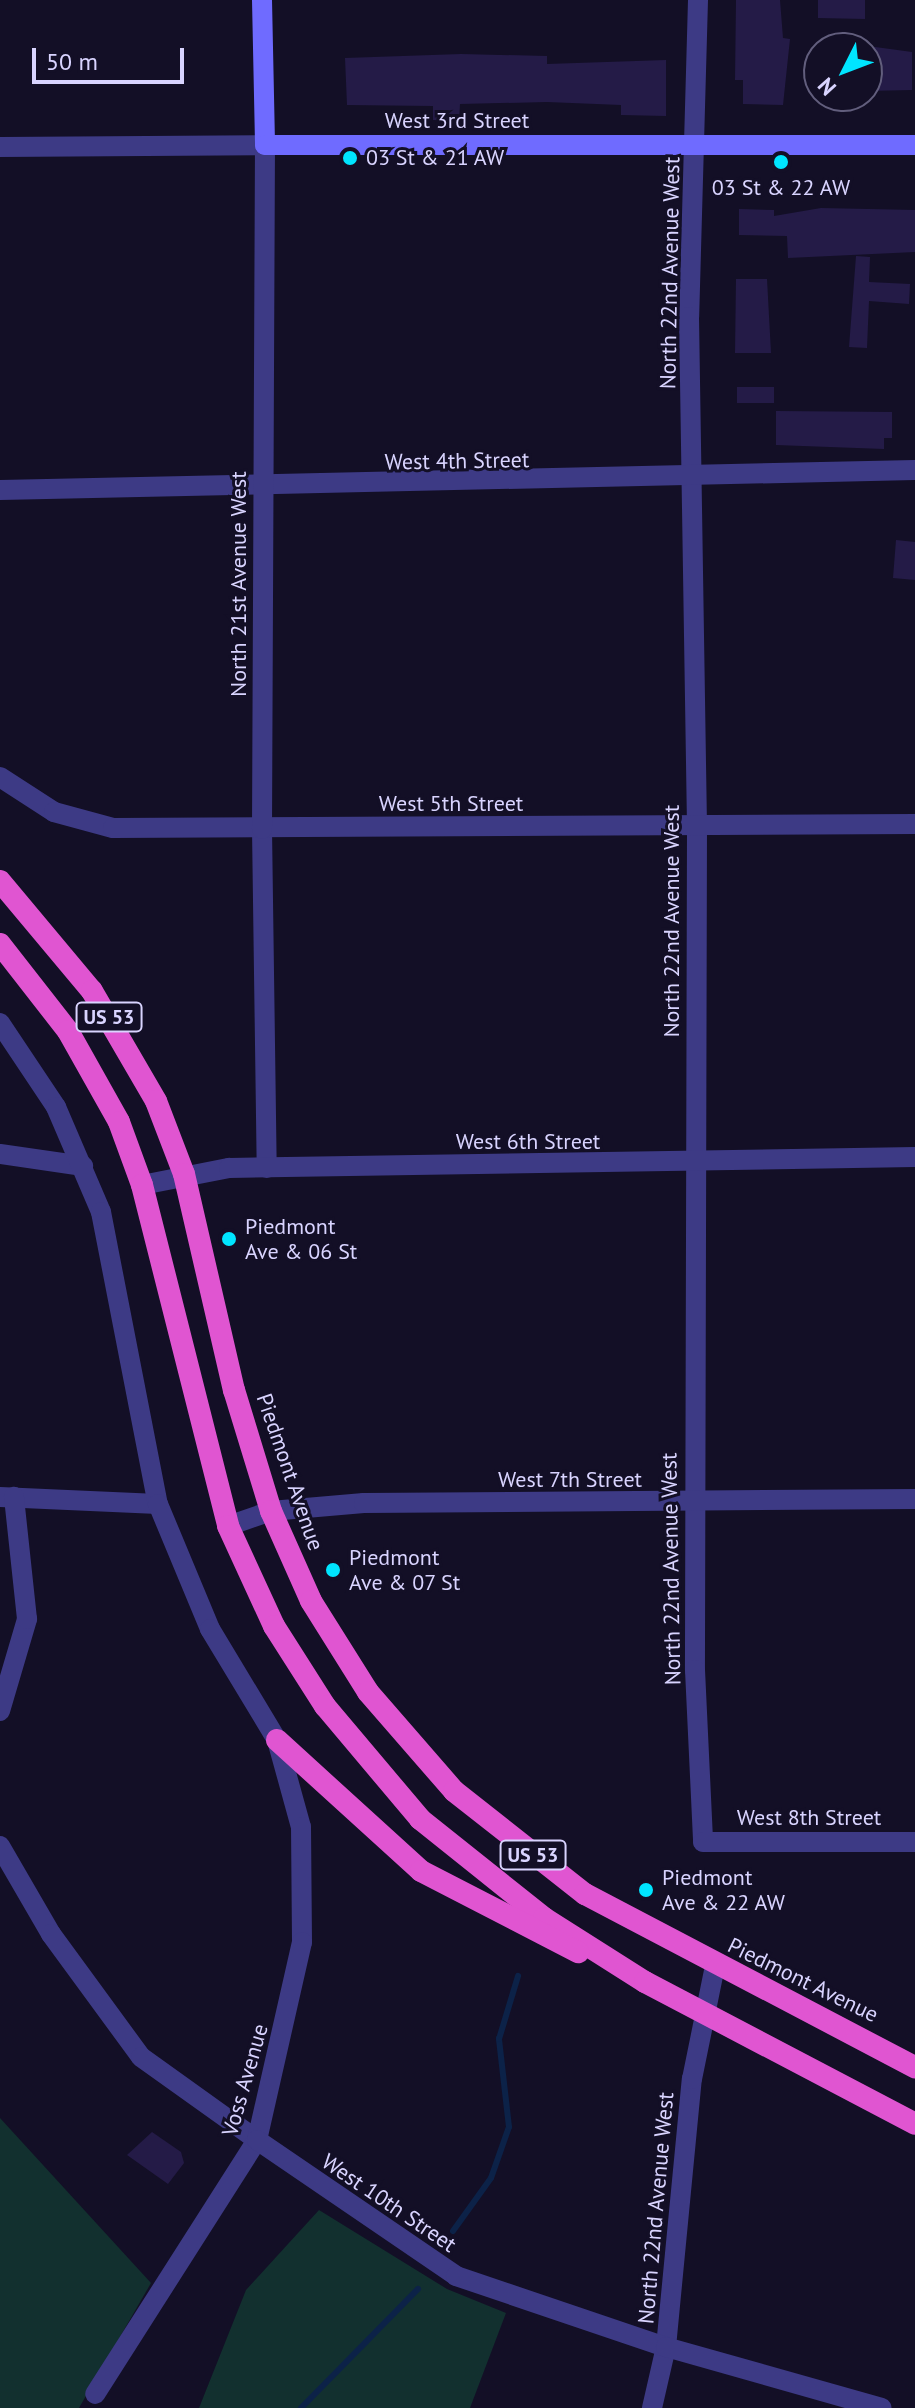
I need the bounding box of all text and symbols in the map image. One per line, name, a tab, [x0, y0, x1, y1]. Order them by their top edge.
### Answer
scale bar	[36, 32, 188, 82]
north arrow	[803, 32, 883, 112]
text: 50 m	[46, 46, 98, 77]
text: N	[811, 72, 842, 101]
street label: West 3rd Street	[385, 108, 529, 134]
place label: 03 St & 21 AW	[366, 145, 505, 171]
marker: 03 St & 21 AW	[341, 149, 359, 167]
marker: 03 St & 22 AW	[772, 153, 790, 171]
street label: North 22nd Avenue West	[655, 156, 685, 390]
place label: 03 St & 22 AW	[712, 175, 850, 201]
street label: West 4th Street	[384, 447, 530, 475]
street label: North 21st Avenue West	[226, 471, 252, 697]
street label: West 5th Street	[379, 791, 523, 817]
street label: North 22nd Avenue West	[659, 804, 685, 1038]
road number: US 53	[75, 1001, 143, 1033]
street label: West 6th Street	[456, 1129, 600, 1155]
place label: Piedmont Ave & 06 St	[245, 1213, 357, 1264]
marker: Piedmont Ave & 06 St	[220, 1230, 238, 1248]
street label: Piedmont Avenue	[251, 1390, 329, 1554]
street label: North 22nd Avenue West	[656, 1452, 686, 1686]
street label: West 7th Street	[498, 1467, 642, 1493]
place label: Piedmont Ave & 07 St	[349, 1544, 461, 1596]
marker: Piedmont Ave & 07 St	[324, 1561, 342, 1579]
street label: West 8th Street	[737, 1805, 881, 1831]
road number: US 53	[499, 1839, 567, 1871]
place label: Piedmont Ave & 22 AW	[662, 1864, 786, 1916]
marker: Piedmont Ave & 22 AW	[637, 1881, 655, 1899]
street label: Piedmont Avenue	[723, 1932, 883, 2028]
street label: Voss Avenue	[216, 2021, 274, 2139]
street label: North 22nd Avenue West	[633, 2090, 679, 2326]
street label: West 10th Street	[317, 2148, 461, 2258]

